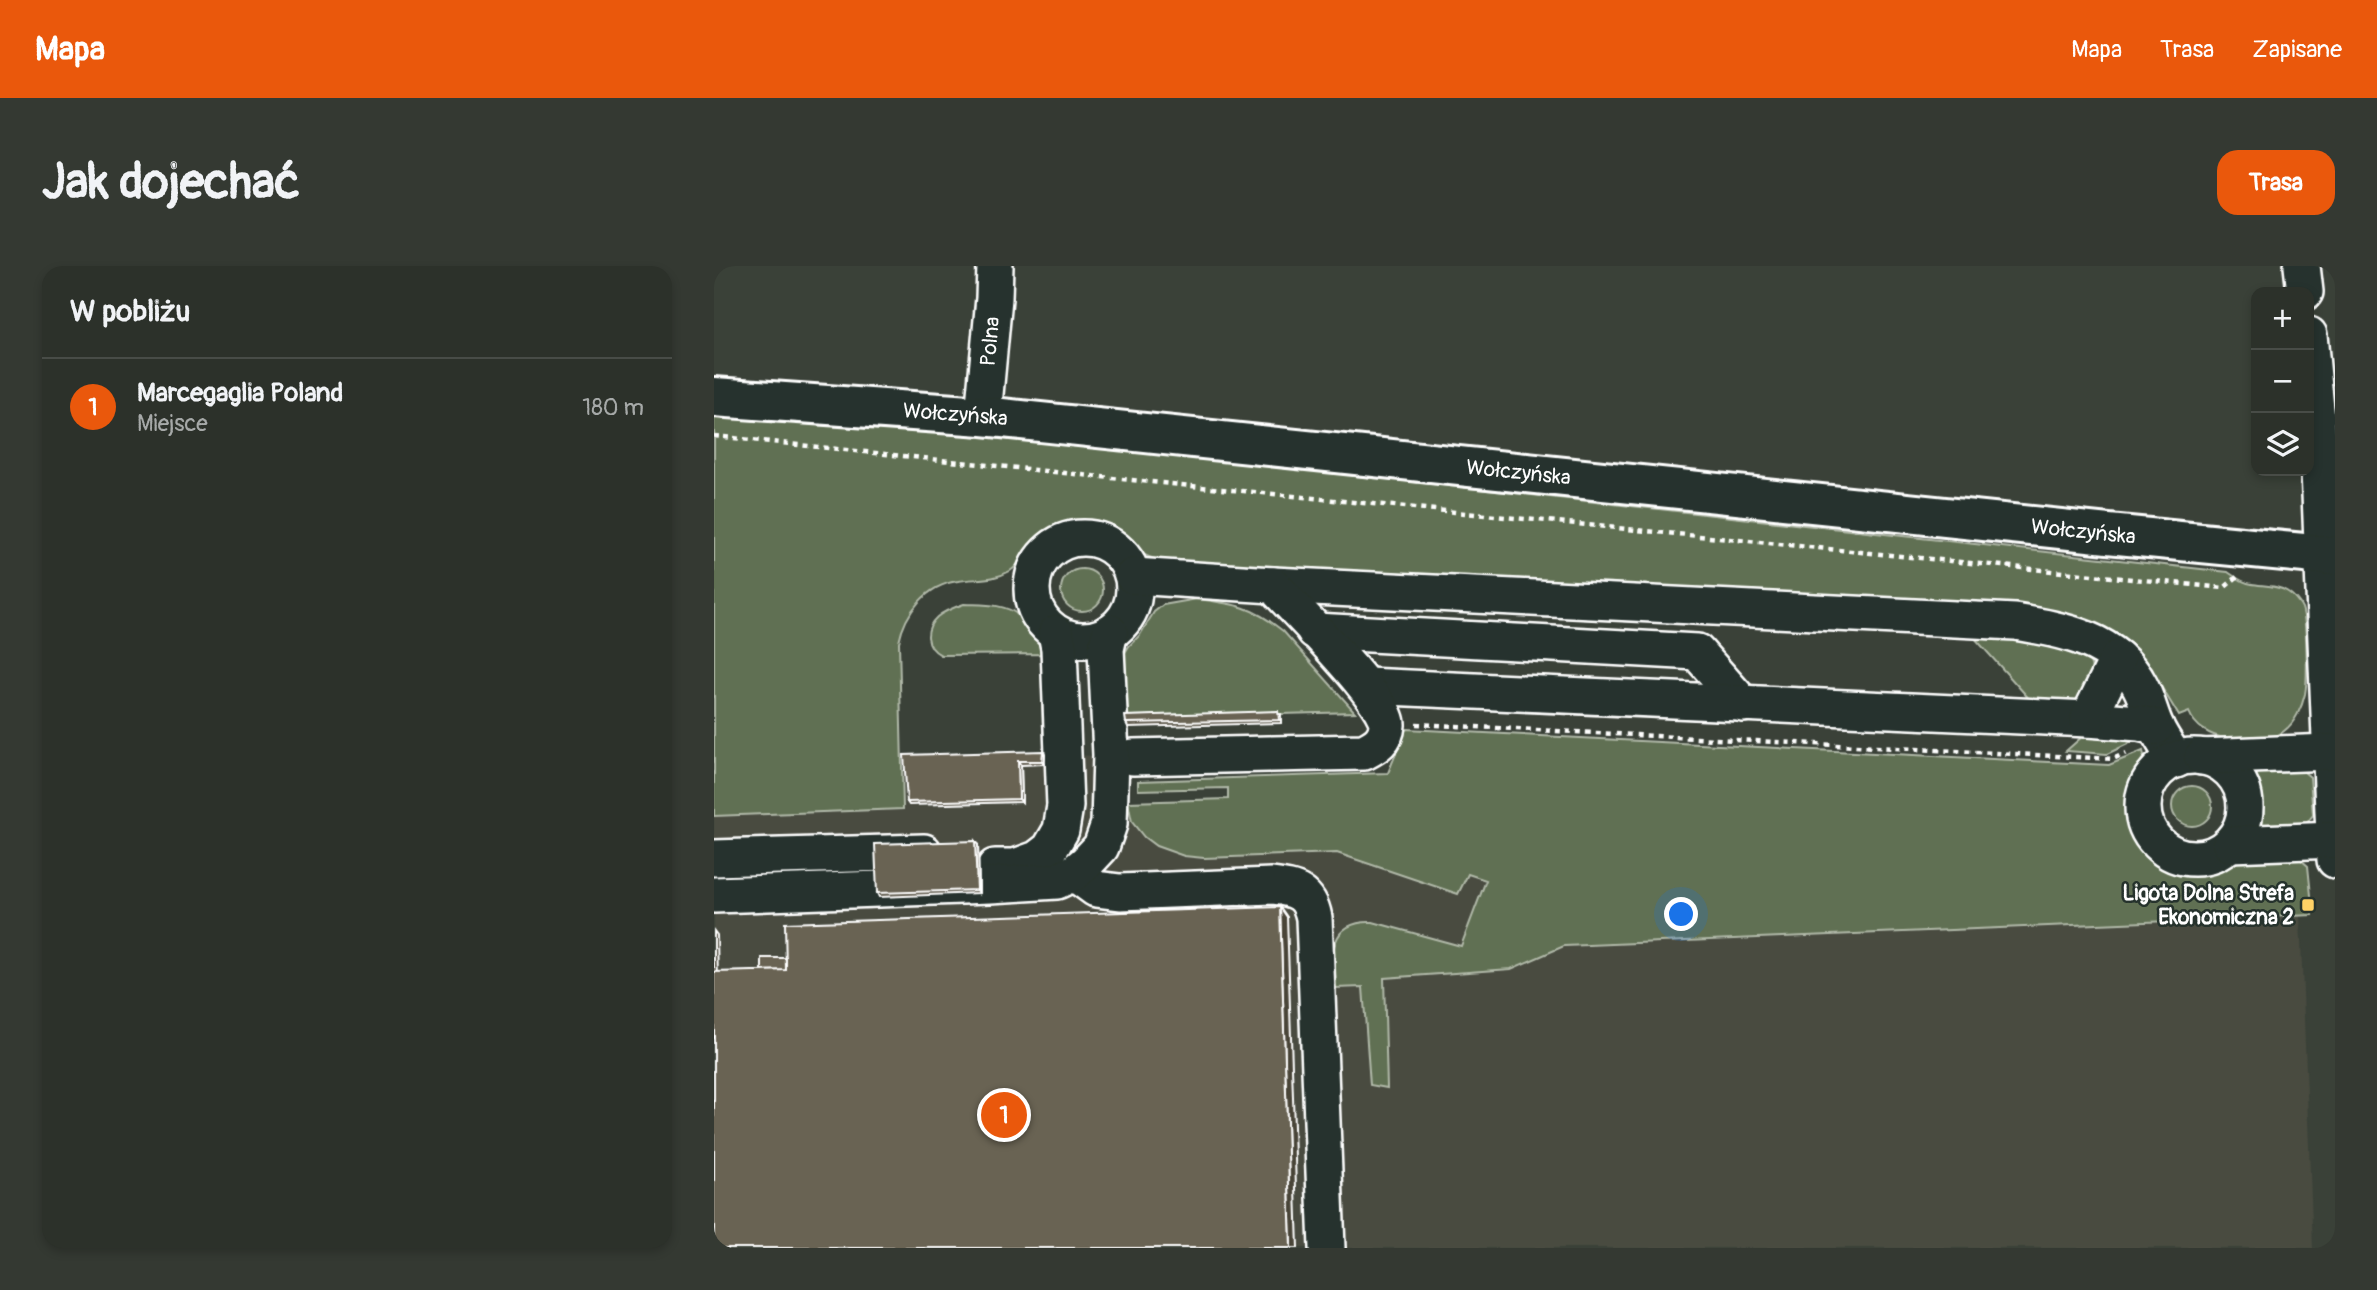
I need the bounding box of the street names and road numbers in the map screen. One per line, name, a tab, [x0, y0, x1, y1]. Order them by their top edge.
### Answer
street label: Polna	[975, 315, 1006, 367]
street label: Wołczyńska	[902, 397, 1009, 433]
street label: Wołczyńska	[1465, 454, 1572, 492]
street label: Wołczyńska	[2030, 513, 2137, 551]

